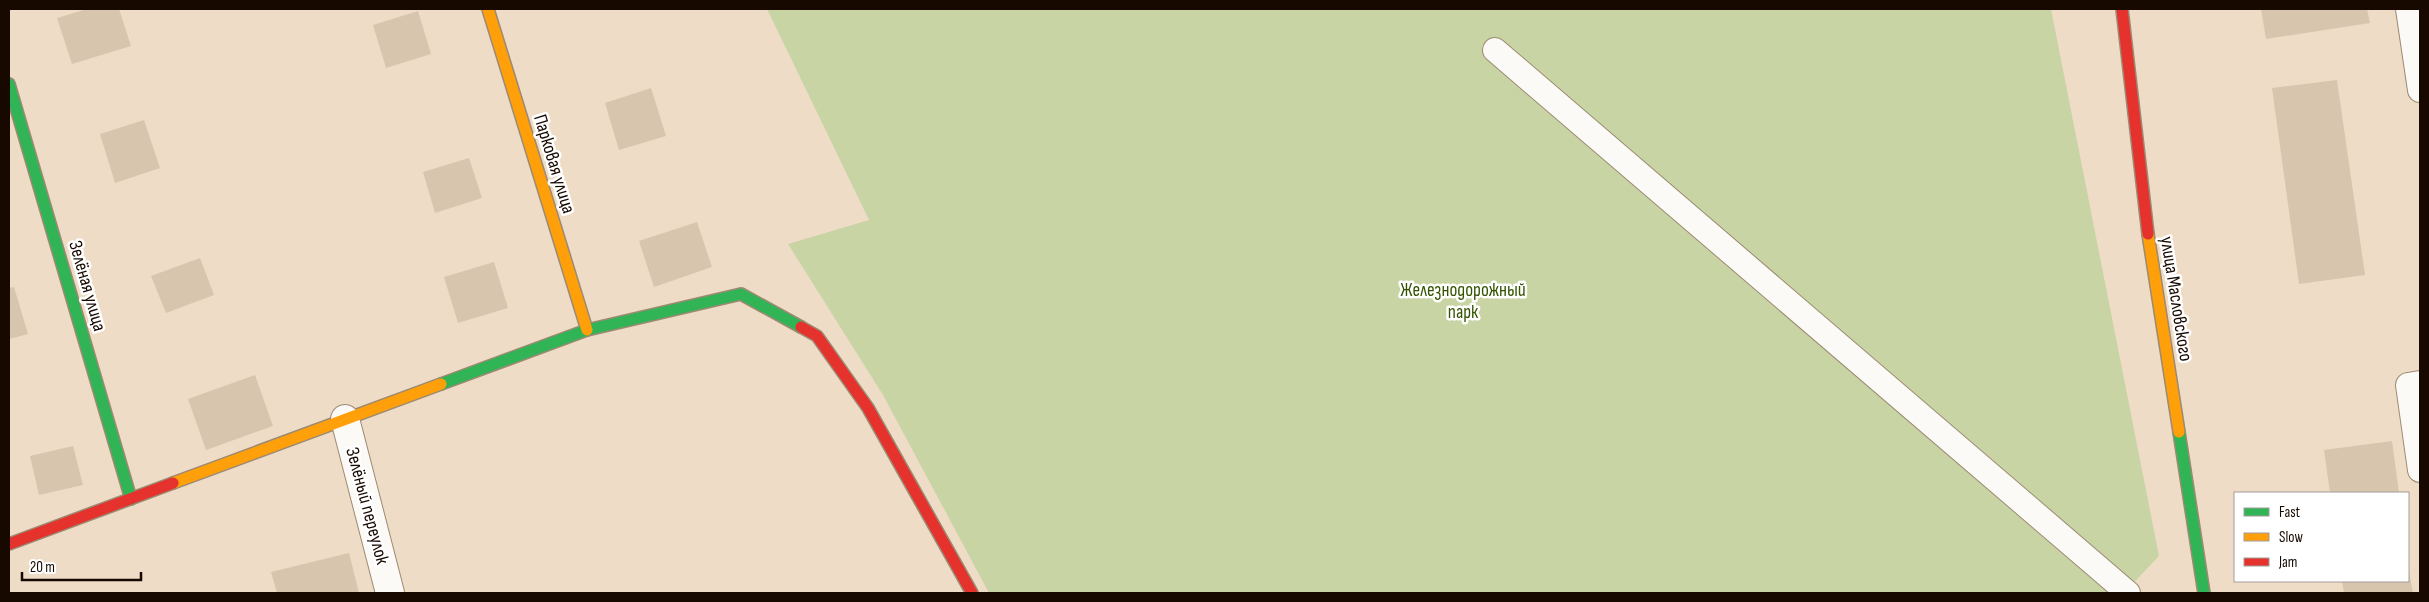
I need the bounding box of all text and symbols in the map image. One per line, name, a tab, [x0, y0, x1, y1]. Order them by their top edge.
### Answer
street label: Парковая улица	[528, 112, 580, 216]
street label: улица Масловского	[2155, 235, 2197, 363]
street label: Зелёная улица	[63, 238, 111, 334]
park label: Железнодорожный парк	[1400, 279, 1526, 324]
street label: Зелёный переулок	[340, 445, 394, 568]
legend	[2234, 492, 2409, 582]
text: Fast	[2279, 503, 2301, 522]
text: Slow	[2279, 528, 2303, 547]
scale bar	[22, 550, 141, 582]
text: Jam	[2278, 553, 2297, 572]
text: 20 m	[30, 558, 55, 577]

